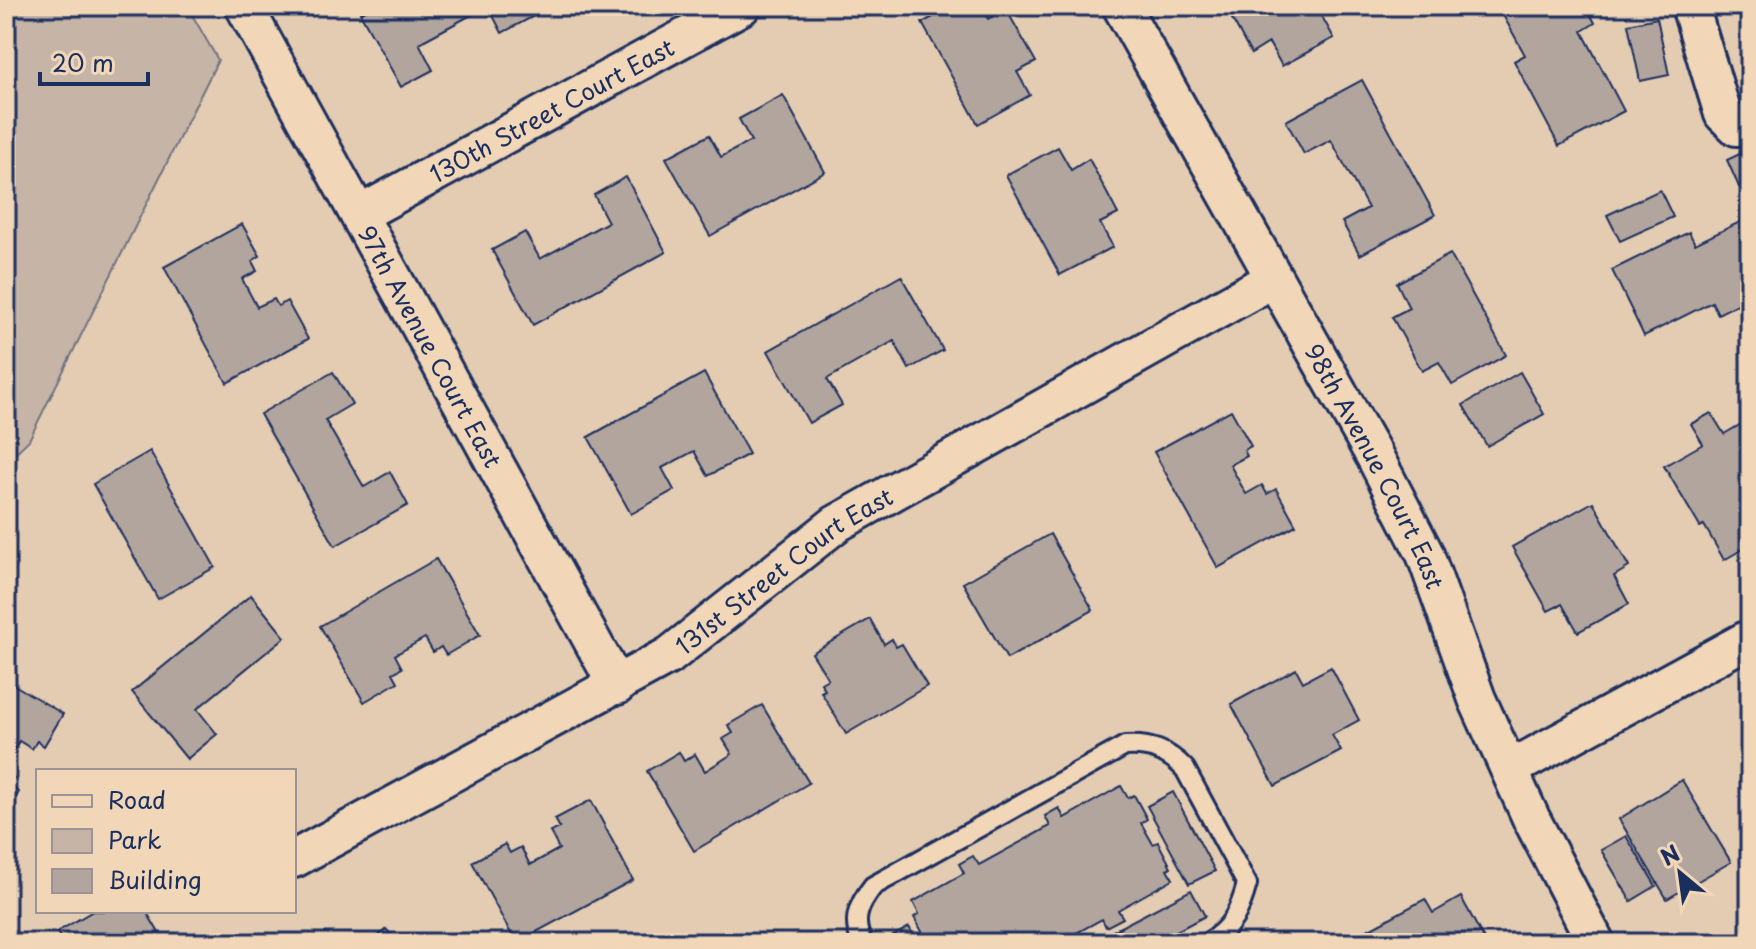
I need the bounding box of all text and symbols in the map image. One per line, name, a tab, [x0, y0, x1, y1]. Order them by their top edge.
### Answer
street label: 130th Street Court East	[423, 29, 680, 191]
scale bar	[40, 36, 148, 86]
text: 20 m	[52, 44, 114, 80]
street label: 97th Avenue Court East	[350, 219, 512, 474]
street label: 98th Avenue Court East	[1296, 337, 1454, 594]
street label: 131st Street Court East	[667, 478, 899, 662]
legend	[36, 769, 296, 913]
text: Road	[108, 781, 166, 817]
text: Park	[108, 821, 162, 857]
north arrow	[1640, 833, 1720, 913]
text: N	[1654, 836, 1685, 873]
text: Building	[108, 861, 202, 897]

